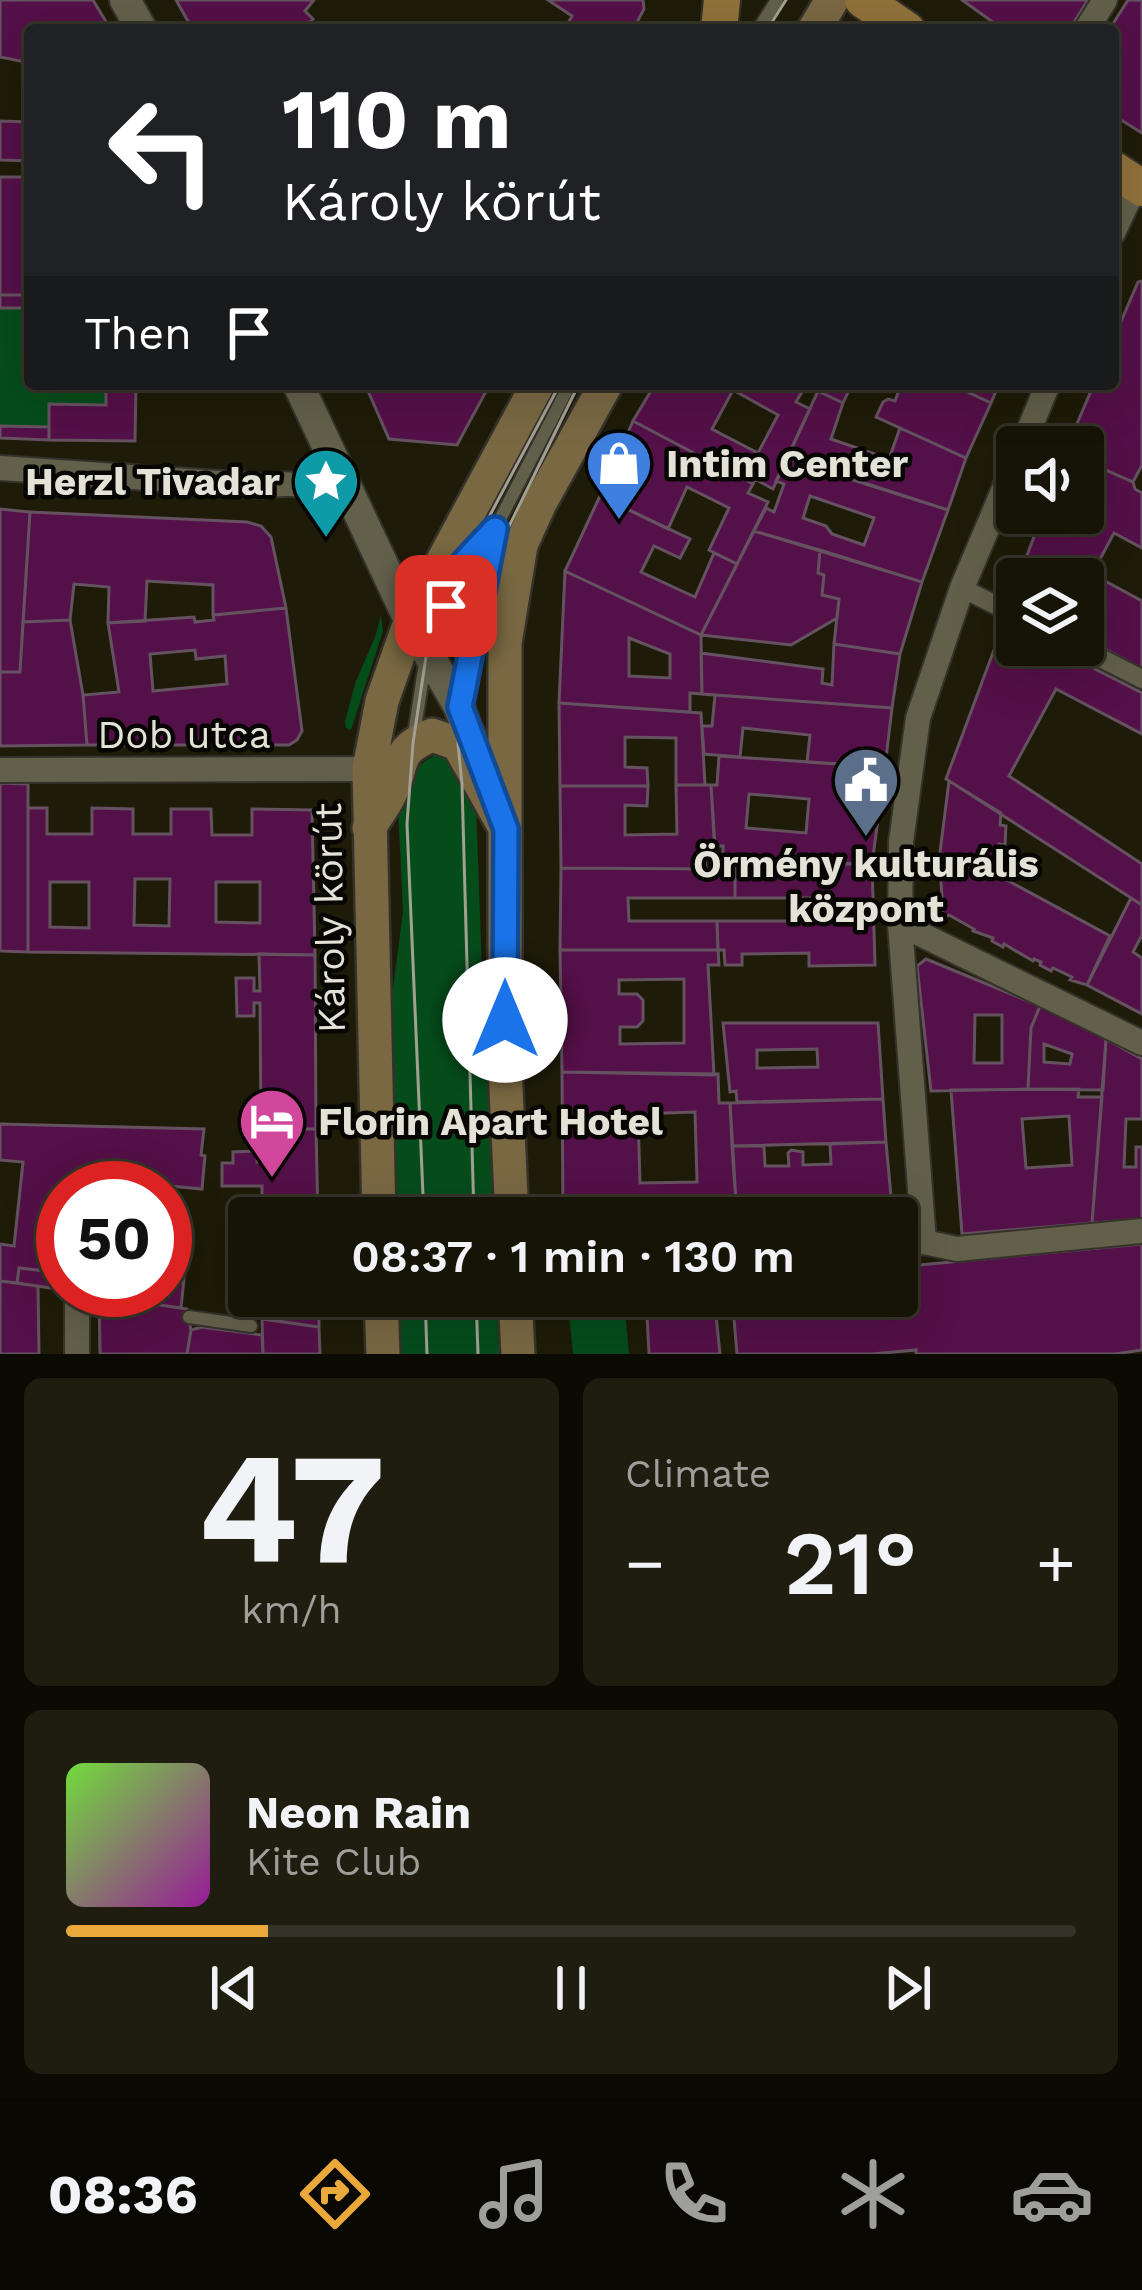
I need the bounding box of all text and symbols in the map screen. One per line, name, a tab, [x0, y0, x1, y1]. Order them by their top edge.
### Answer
text: 110 m	[282, 70, 512, 168]
icon: left	[84, 72, 240, 228]
text: Károly körút	[282, 170, 601, 233]
icon: arrive	[216, 300, 282, 366]
text: Then	[84, 307, 192, 360]
map controls	[996, 426, 1104, 666]
button: sound	[996, 426, 1104, 534]
shop icon: Intim Center	[584, 428, 654, 522]
place label: Intim Center	[666, 441, 908, 486]
place icon: Herzl Tivadar	[291, 446, 361, 540]
place label: Herzl Tivadar	[25, 459, 280, 504]
pin	[395, 555, 497, 657]
button: layers	[996, 558, 1104, 666]
icon: arrive	[413, 573, 479, 639]
street label: Dob utca	[97, 712, 271, 757]
public building icon: Örmény kulturális központ	[831, 745, 901, 839]
street label: Károly körút	[305, 802, 354, 1034]
place label: Örmény kulturális központ	[693, 841, 1039, 931]
position arrow	[442, 957, 568, 1083]
hotel icon: Florin Apart Hotel	[237, 1086, 307, 1180]
place label: Florin Apart Hotel	[318, 1099, 663, 1144]
speed limit sign: 50	[36, 1161, 192, 1317]
text: 08:37 · 1 min · 130 m	[351, 1230, 795, 1283]
text: 47	[198, 1417, 385, 1600]
text: Climate	[625, 1451, 771, 1496]
text: 21°	[783, 1510, 918, 1616]
text: −	[625, 1525, 665, 1602]
text: +	[1036, 1525, 1076, 1602]
text: km/h	[241, 1587, 342, 1632]
text: Neon Rain	[246, 1786, 471, 1839]
text: Kite Club	[246, 1839, 421, 1884]
icon: previous	[201, 1955, 267, 2021]
icon: pause	[538, 1955, 604, 2021]
icon: next	[875, 1955, 941, 2021]
icon: directions	[293, 2152, 377, 2236]
icon: music	[472, 2152, 556, 2236]
icon: phone	[652, 2152, 736, 2236]
icon: climate	[831, 2152, 915, 2236]
icon: car	[1010, 2152, 1094, 2236]
text: 08:36	[48, 2163, 198, 2226]

